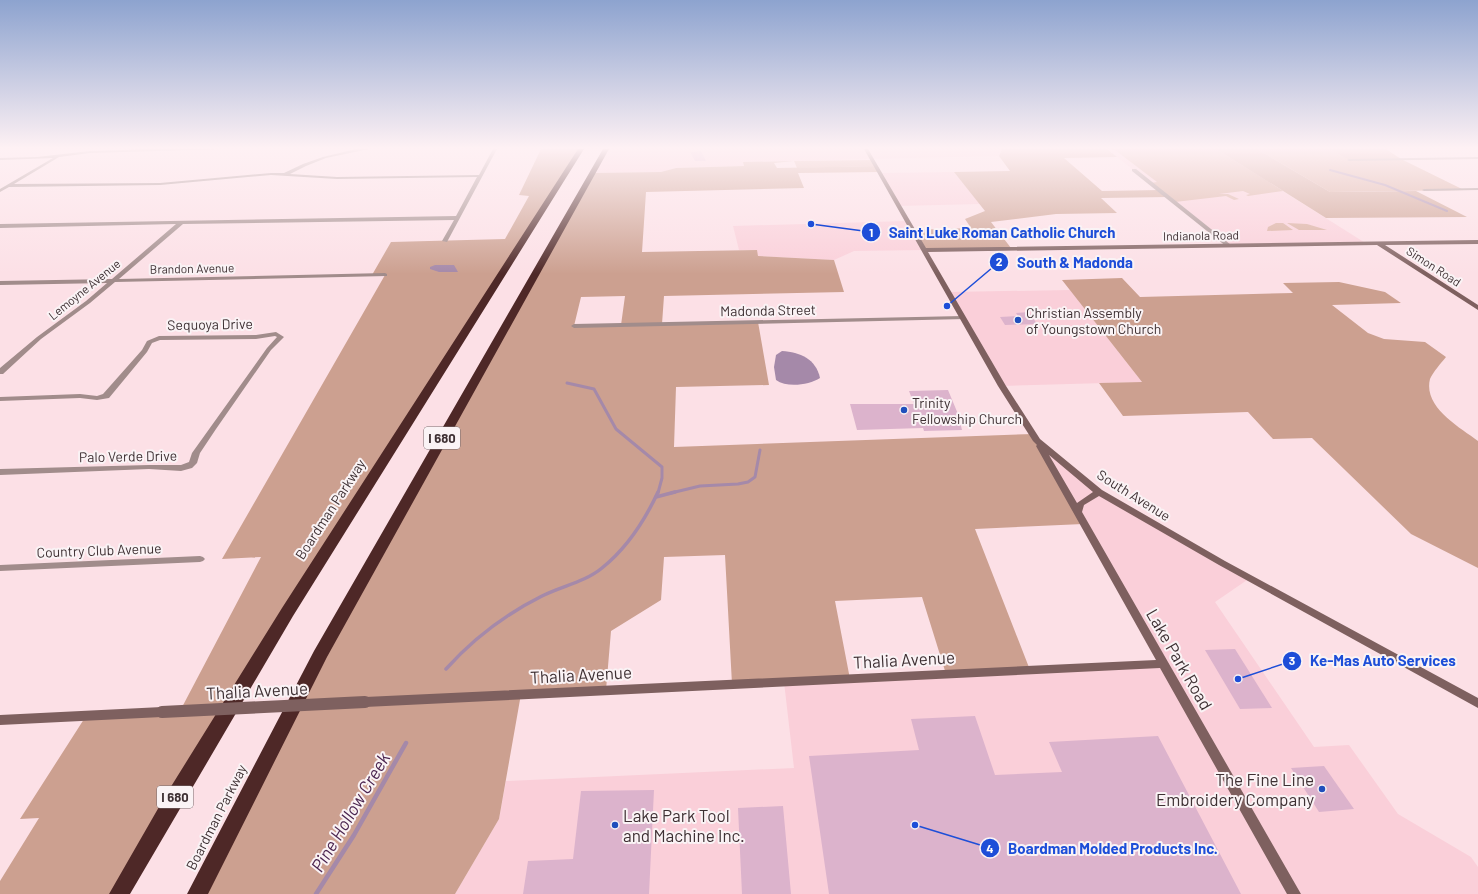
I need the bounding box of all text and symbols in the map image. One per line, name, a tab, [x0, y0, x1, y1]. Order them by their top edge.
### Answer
callout: Saint Luke Roman Catholic Church	[861, 219, 1124, 246]
text: Saint Luke Roman Catholic Church	[889, 223, 1115, 241]
text: 1	[869, 225, 873, 239]
street label: Indianola Road	[1163, 227, 1239, 243]
street label: Simon Road	[1404, 243, 1464, 289]
callout: South & Madonda	[989, 249, 1141, 276]
text: South & Madonda	[1017, 253, 1133, 271]
text: 2	[996, 254, 1003, 268]
street label: Lemoyne Avenue	[45, 256, 123, 322]
street label: Brandon Avenue	[150, 260, 234, 276]
street label: Madonda Street	[720, 301, 816, 319]
place label: Christian Assembly of Youngstown Church	[1026, 304, 1161, 337]
street label: Sequoya Drive	[167, 315, 253, 333]
marker: Christian Assembly of Youngstown Church	[1013, 315, 1023, 325]
place label: Trinity Fellowship Church	[912, 394, 1022, 427]
marker: Trinity Fellowship Church	[899, 405, 909, 415]
road number: I 680	[424, 427, 460, 449]
street label: Palo Verde Drive	[79, 447, 177, 465]
street label: Boardman Parkway	[291, 455, 369, 562]
street label: South Avenue	[1094, 466, 1174, 524]
street label: Country Club Avenue	[36, 539, 162, 561]
street label: Lake Park Road	[1143, 605, 1217, 713]
street label: Thalia Avenue	[853, 646, 955, 672]
callout: Ke-Mas Auto Services	[1282, 647, 1464, 674]
text: Ke-Mas Auto Services	[1310, 651, 1456, 669]
text: 3	[1289, 653, 1295, 667]
street label: Thalia Avenue	[530, 661, 632, 687]
street label: Thalia Avenue	[206, 677, 308, 703]
water label: Pine Hollow Creek	[306, 748, 394, 876]
street label: Boardman Parkway	[182, 761, 250, 873]
place label: The Fine Line Embroidery Company	[1156, 769, 1314, 809]
marker: The Fine Line Embroidery Company	[1317, 784, 1327, 794]
road number: I 680	[157, 786, 193, 808]
place label: Lake Park Tool and Machine Inc.	[623, 805, 745, 845]
marker: Lake Park Tool and Machine Inc.	[610, 820, 620, 830]
callout: Boardman Molded Products Inc.	[980, 835, 1226, 862]
text: Boardman Molded Products Inc.	[1008, 839, 1218, 857]
text: 4	[986, 841, 994, 855]

